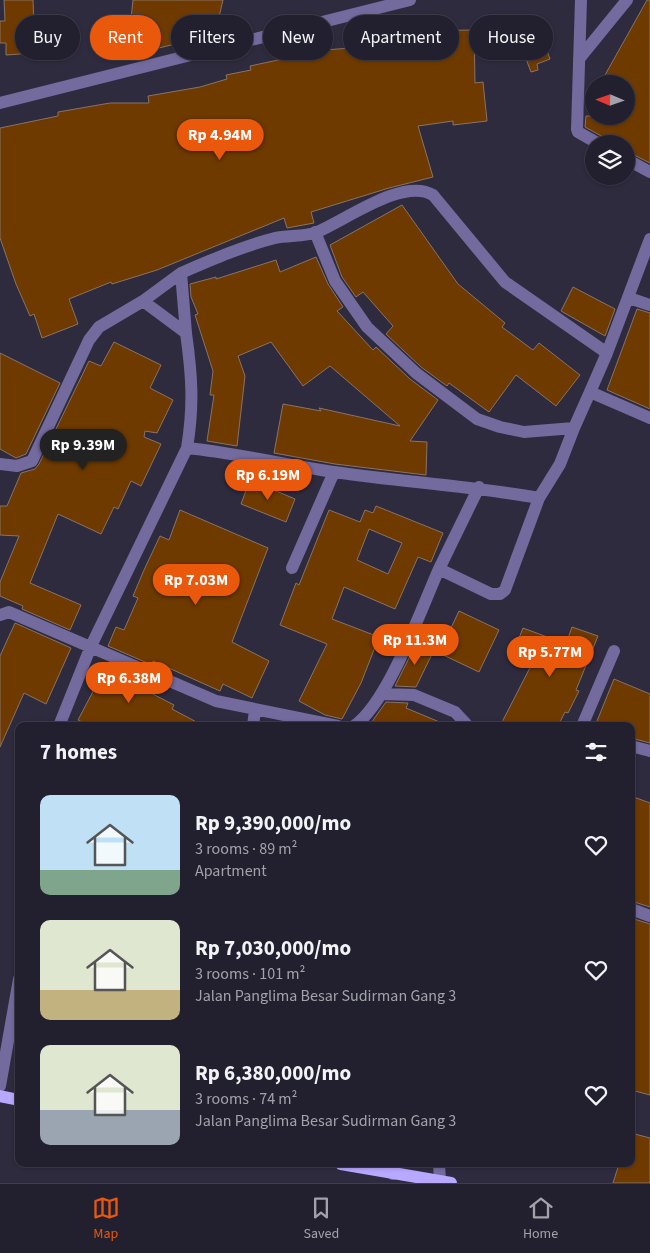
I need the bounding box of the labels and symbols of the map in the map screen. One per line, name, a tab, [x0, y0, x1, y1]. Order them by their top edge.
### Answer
north arrow	[585, 75, 635, 125]
pin: Rp 4.94M	[168, 119, 272, 161]
pin: Rp 9.39M	[31, 428, 135, 471]
pin: Rp 6.19M	[216, 458, 320, 501]
pin: Rp 7.03M	[144, 564, 248, 606]
pin: Rp 11.3M	[363, 624, 467, 666]
pin: Rp 5.77M	[498, 636, 602, 678]
pin: Rp 6.38M	[77, 662, 181, 704]

